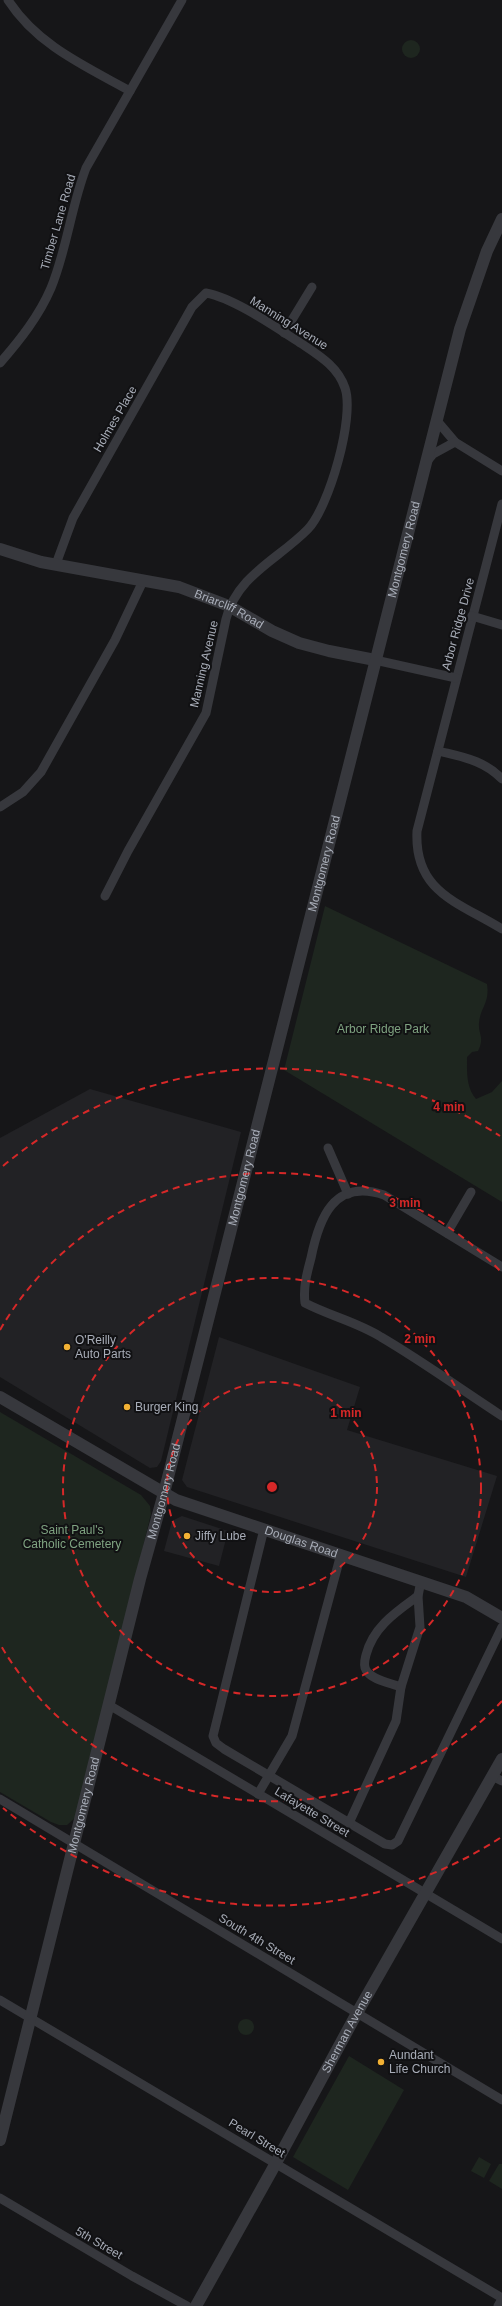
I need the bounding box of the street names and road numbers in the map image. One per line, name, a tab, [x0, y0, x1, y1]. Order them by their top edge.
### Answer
street label: Timber Lane Road	[38, 173, 78, 271]
street label: Manning Avenue	[247, 293, 331, 353]
street label: Holmes Place	[90, 383, 140, 455]
street label: Montgomery Road	[385, 500, 423, 599]
street label: Arbor Ridge Drive	[439, 576, 477, 672]
street label: Briarcliff Road	[193, 587, 266, 632]
street label: Manning Avenue	[187, 619, 221, 709]
street label: Montgomery Road	[305, 814, 343, 913]
street label: Montgomery Road	[225, 1128, 263, 1227]
street label: Montgomery Road	[144, 1442, 183, 1541]
street label: Douglas Road	[263, 1523, 340, 1561]
street label: Montgomery Road	[65, 1756, 102, 1855]
street label: Lafayette Street	[272, 1784, 352, 1840]
street label: South 4th Street	[216, 1911, 298, 1968]
street label: Sherman Avenue	[319, 1988, 375, 2076]
street label: Pearl Street	[226, 2116, 288, 2161]
street label: 5th Street	[73, 2224, 126, 2262]

